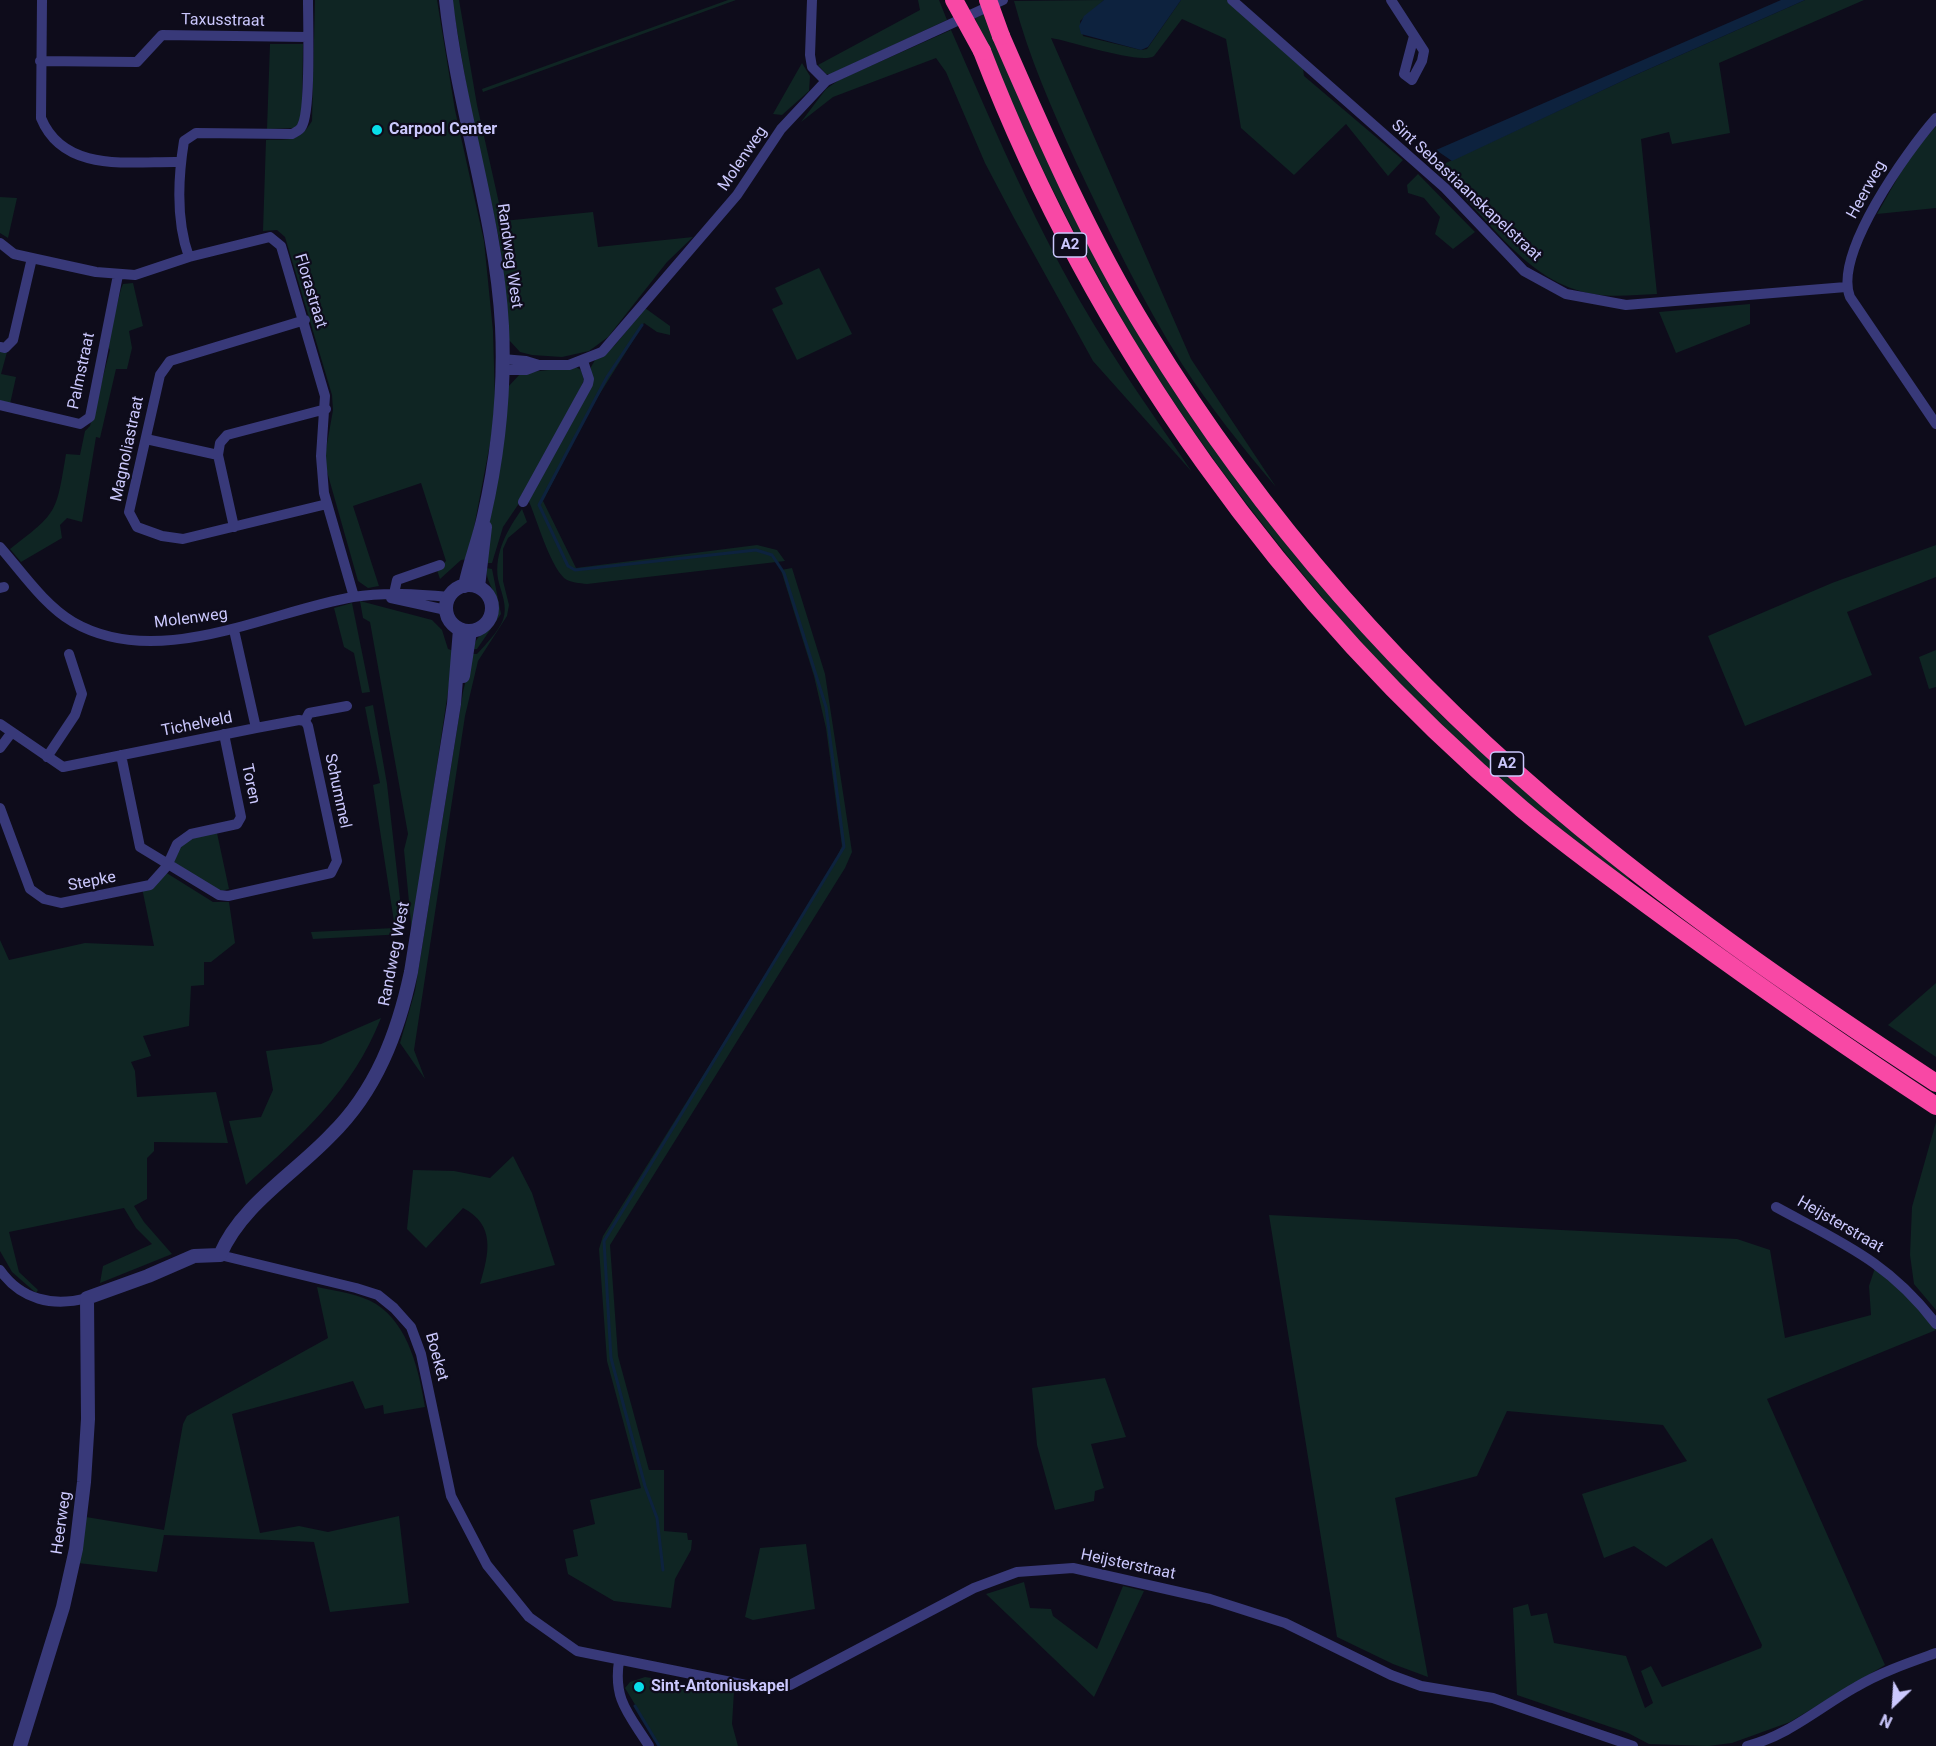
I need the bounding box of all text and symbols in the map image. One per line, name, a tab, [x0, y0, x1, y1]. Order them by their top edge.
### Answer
street label: Taxusstraat	[181, 11, 265, 31]
street label: Sint Sebastiaanskapelstraat	[1387, 116, 1545, 266]
place label: Carpool Center	[389, 120, 497, 140]
marker: Carpool Center	[370, 123, 384, 137]
street label: Molenweg	[714, 123, 772, 195]
street label: Heerweg	[1843, 158, 1891, 222]
street label: Randweg West	[492, 202, 526, 310]
road number: A2	[1054, 233, 1086, 257]
street label: Florastraat	[290, 251, 330, 331]
street label: Palmstraat	[65, 331, 99, 411]
street label: Magnoliastraat	[107, 395, 149, 503]
street label: Molenweg	[153, 605, 229, 633]
street label: Tichelveld	[160, 709, 234, 741]
street label: Schummel	[320, 752, 354, 830]
road number: A2	[1490, 752, 1524, 776]
street label: Toren	[236, 762, 264, 806]
street label: Stepke	[66, 868, 118, 896]
street label: Randweg West	[375, 900, 415, 1008]
street label: Heijsterstraat	[1794, 1193, 1886, 1257]
street label: Boeket	[420, 1331, 452, 1383]
street label: Heerweg	[48, 1490, 76, 1556]
street label: Heijsterstraat	[1079, 1546, 1177, 1584]
north arrow	[1864, 1674, 1924, 1734]
place label: Sint-Antoniuskapel	[651, 1677, 789, 1697]
marker: Sint-Antoniuskapel	[632, 1680, 646, 1694]
text: N	[1877, 1710, 1895, 1732]

